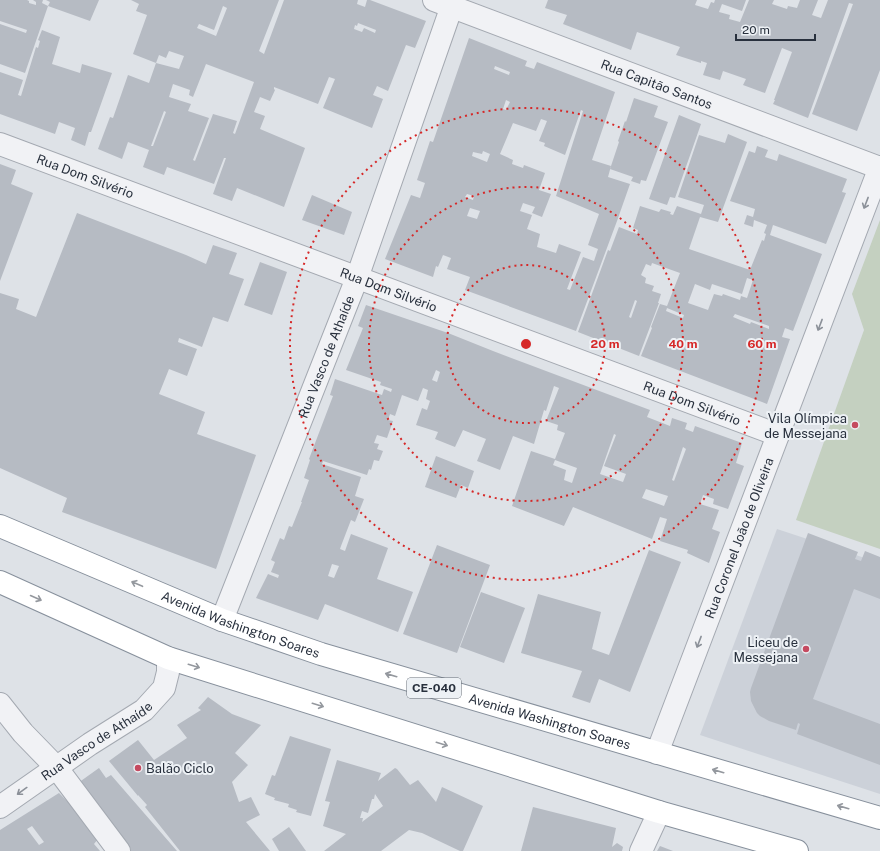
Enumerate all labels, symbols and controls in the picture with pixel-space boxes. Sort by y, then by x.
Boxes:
scale bar [736,16,815,42]
text: 20 m [742,23,770,37]
street label: Rua Capitão Santos [599,56,715,112]
street label: Rua Dom Silvério [35,151,136,201]
one-way arrow [862,197,870,209]
street label: Rua Dom Silvério [338,264,439,314]
street label: Rua Vasco de Athaíde [295,293,357,420]
one-way arrow [815,318,823,330]
centre of rings [519,337,533,351]
text: 20 m [591,337,620,351]
text: 40 m [668,337,698,351]
text: 60 m [747,337,777,351]
street label: Rua Dom Silvério [641,378,743,428]
place label: Vila Olímpica de Messejana [764,411,847,441]
marker: Vila Olímpica de Messejana [850,420,860,430]
street label: Rua Coronel João de Oliveira [701,455,776,621]
one-way arrow [132,580,144,588]
street label: Avenida Washington Soares [159,588,322,661]
one-way arrow [29,595,41,602]
place label: Liceu de Messejana [733,635,798,665]
one-way arrow [694,636,702,648]
marker: Liceu de Messejana [801,644,811,654]
one-way arrow [187,662,199,670]
one-way arrow [385,671,398,678]
road number: CE-040 [407,678,461,698]
street label: Avenida Washington Soares [467,690,632,752]
street label: Rua Vasco de Athaíde [38,699,155,783]
one-way arrow [311,701,323,709]
one-way arrow [435,740,447,748]
place label: Balão Ciclo [146,761,214,776]
marker: Balão Ciclo [133,763,143,773]
one-way arrow [711,766,724,774]
one-way arrow [17,787,28,795]
one-way arrow [836,803,849,810]

